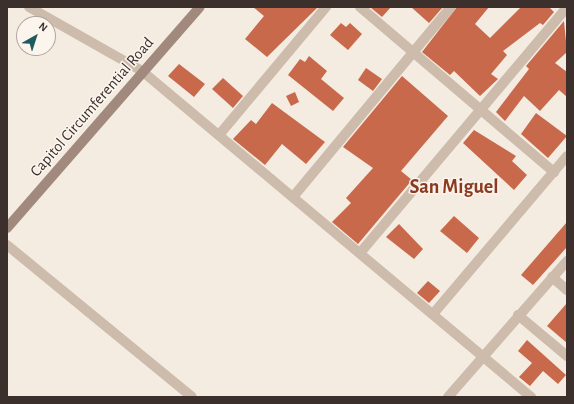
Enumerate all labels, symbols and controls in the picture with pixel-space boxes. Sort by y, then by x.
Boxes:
north arrow [16,16,56,56]
text: N [37,20,50,34]
street label: Capitol Circumferential Road [26,33,158,181]
district label: San Miguel [410,175,498,199]

